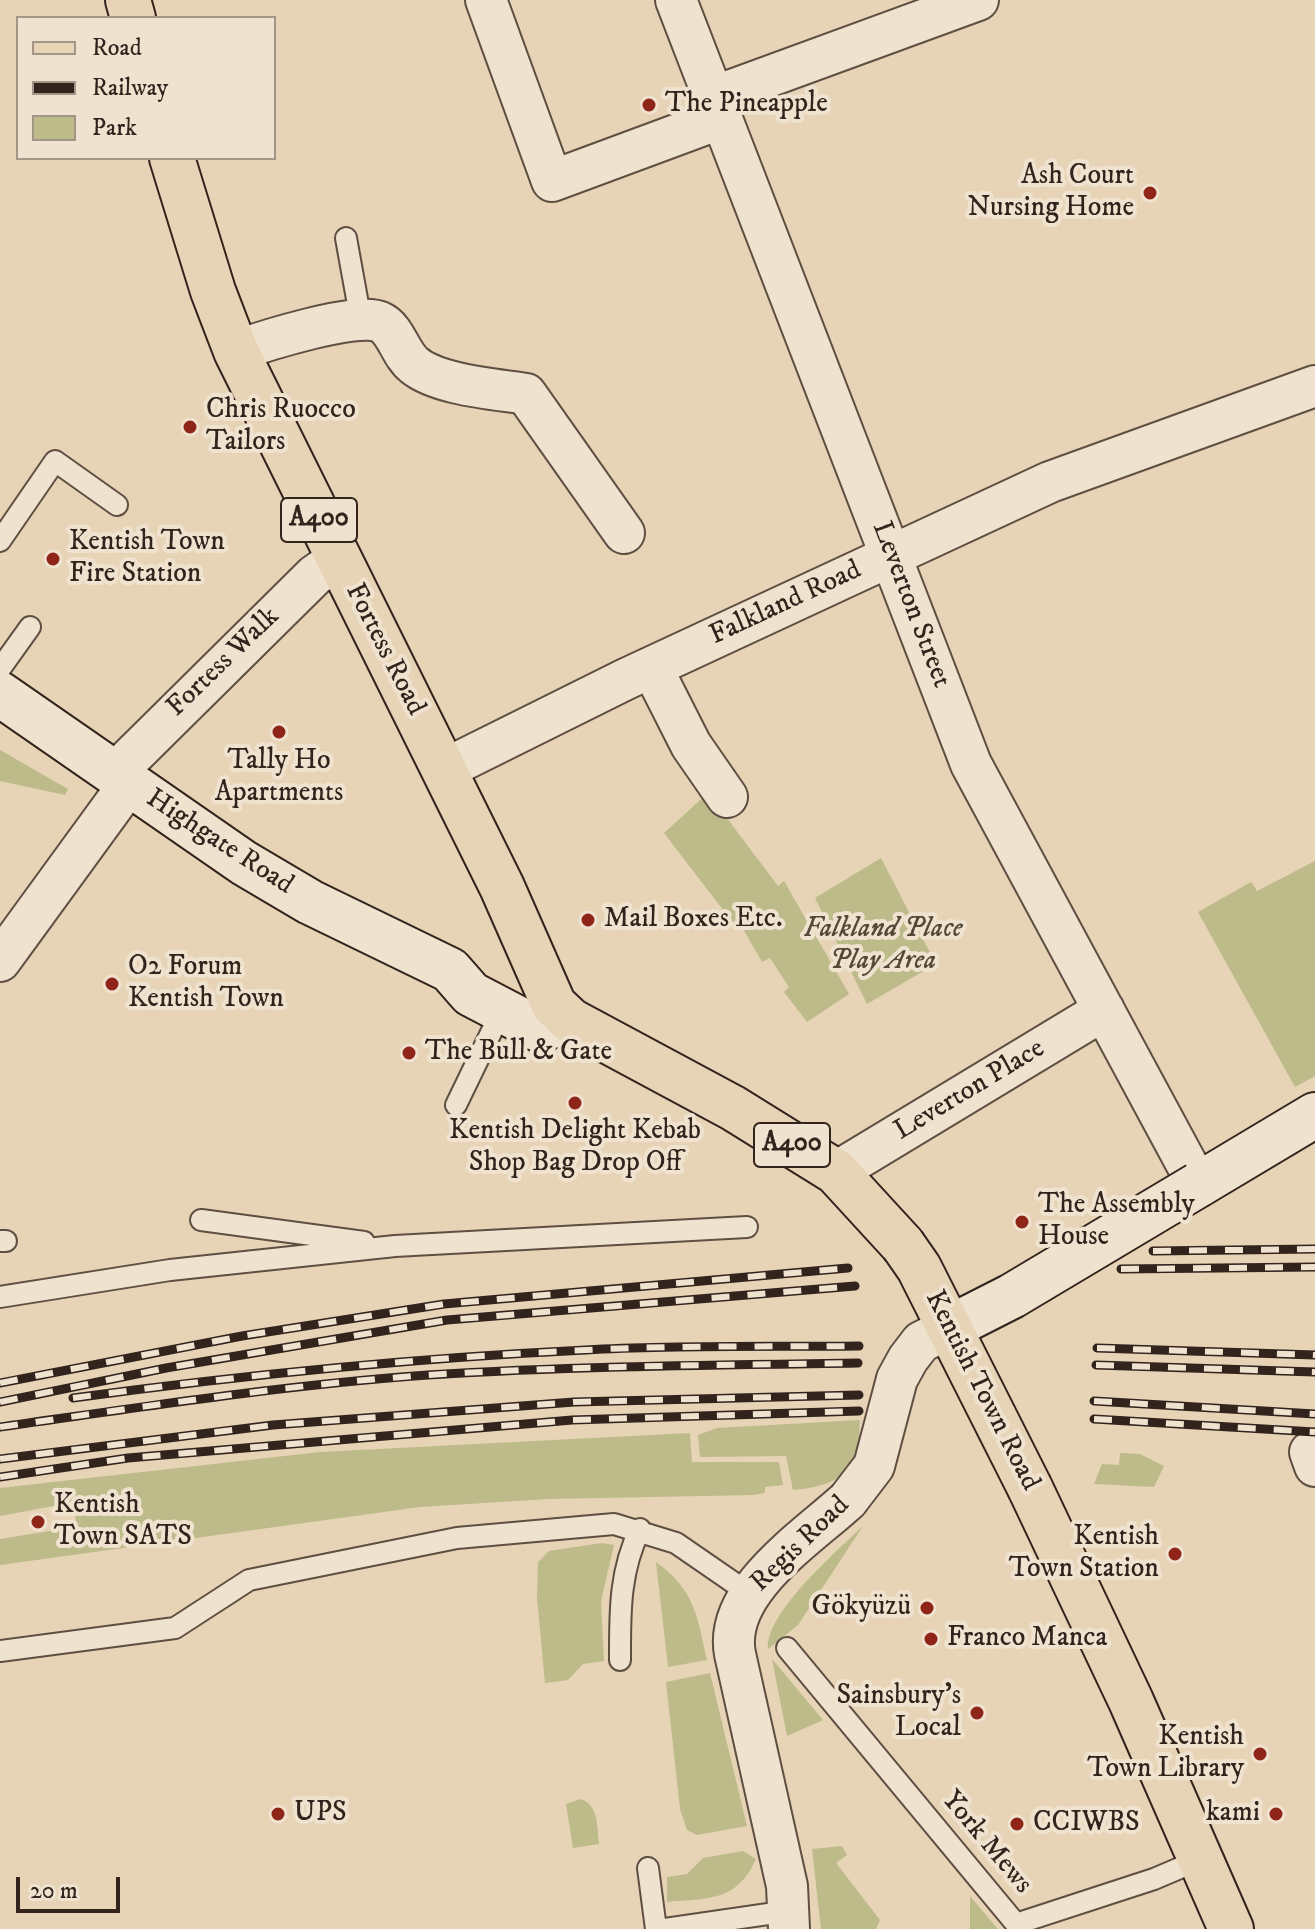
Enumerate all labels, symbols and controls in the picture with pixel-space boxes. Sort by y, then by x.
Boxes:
legend [16,16,276,160]
text: Road [92,33,142,63]
text: Railway [92,73,168,103]
place label: The Pineapple [665,88,828,122]
marker: The Pineapple [640,96,658,114]
text: Park [92,113,137,143]
place label: Ash Court Nursing Home [968,160,1134,226]
marker: Ash Court Nursing Home [1141,184,1159,202]
place label: Chris Ruocco Tailors [206,394,356,460]
marker: Chris Ruocco Tailors [181,418,199,436]
road number: A400 [281,498,357,542]
street label: Leverton Street [863,517,957,693]
place label: Kentish Town Fire Station [69,526,225,592]
marker: Kentish Town Fire Station [44,550,62,568]
street label: Falkland Road [705,554,867,654]
street label: Fortess Road [336,578,432,722]
street label: Fortess Walk [161,601,287,725]
marker: Tally Ho Apartments [270,723,288,741]
place label: Tally Ho Apartments [215,745,343,811]
street label: Highgate Road [139,783,299,903]
place label: Mail Boxes Etc. [604,903,783,937]
marker: Mail Boxes Etc. [579,911,597,929]
park label: Falkland Place Play Area [803,913,963,979]
place label: O2 Forum Kentish Town [128,951,284,1017]
marker: O2 Forum Kentish Town [103,975,121,993]
street label: Leverton Place [889,1033,1051,1149]
place label: The Bull & Gate [425,1036,612,1070]
marker: The Bull & Gate [400,1044,418,1062]
marker: Kentish Delight Kebab Shop Bag Drop Off [566,1094,584,1112]
place label: Kentish Delight Kebab Shop Bag Drop Off [449,1115,701,1181]
road number: A400 [754,1123,830,1167]
place label: The Assembly House [1038,1189,1195,1255]
marker: The Assembly House [1013,1213,1031,1231]
street label: Kentish Town Road [916,1285,1046,1497]
place label: Kentish Town SATS [54,1489,192,1555]
street label: Regis Road [745,1490,857,1600]
marker: Kentish Town SATS [29,1513,47,1531]
place label: Kentish Town Station [1009,1521,1159,1587]
marker: Kentish Town Station [1166,1545,1184,1563]
place label: Gökyüzü [812,1591,911,1625]
marker: Gökyüzü [918,1599,936,1617]
place label: Franco Manca [947,1622,1107,1656]
marker: Franco Manca [922,1630,940,1648]
place label: Sainsbury's Local [836,1680,961,1746]
marker: Sainsbury's Local [968,1704,986,1722]
place label: Kentish Town Library [1087,1721,1244,1787]
marker: Kentish Town Library [1251,1745,1269,1763]
street label: York Mews [933,1785,1039,1901]
place label: UPS [294,1797,347,1831]
place label: kami [1206,1797,1260,1831]
marker: UPS [269,1805,287,1823]
marker: kami [1267,1805,1285,1823]
place label: CCIWBS [1033,1807,1140,1841]
marker: CCIWBS [1008,1815,1026,1833]
scale bar [20,1861,124,1911]
text: 20 m [30,1876,78,1906]

